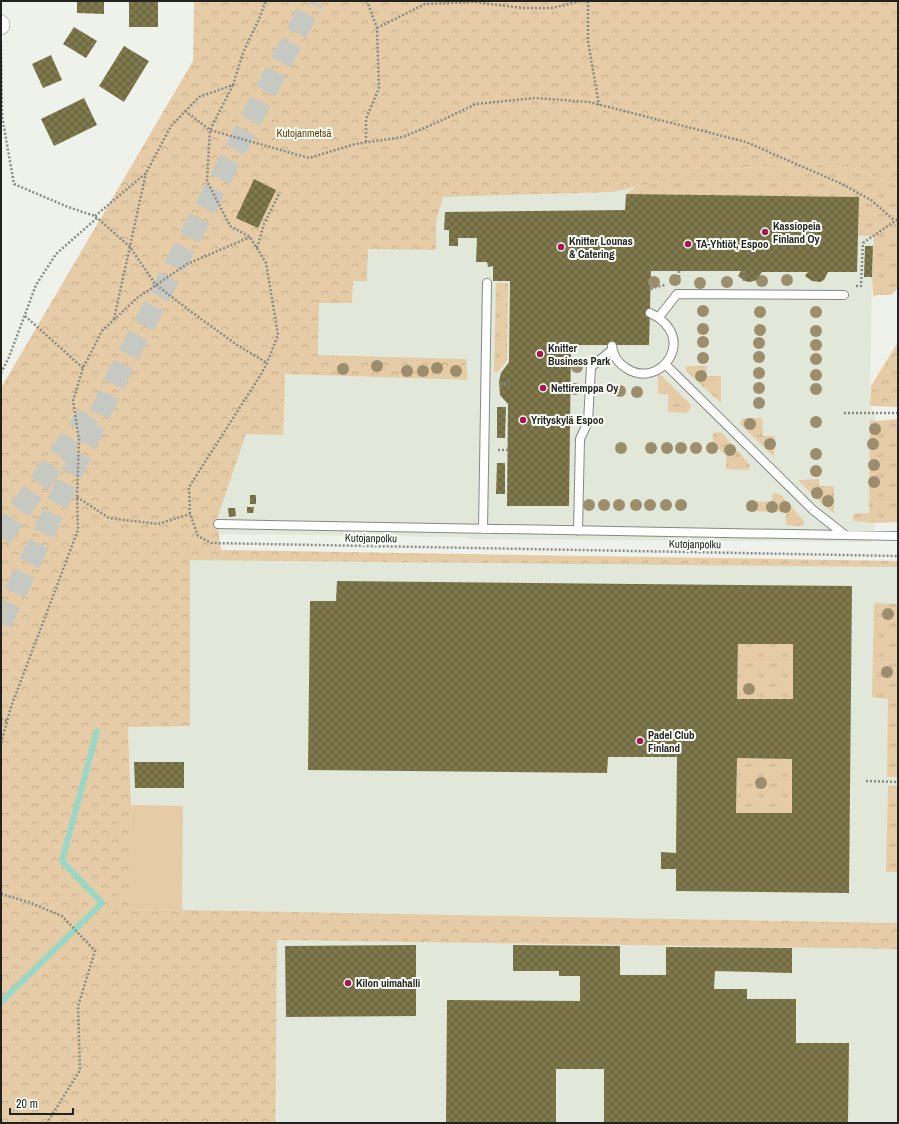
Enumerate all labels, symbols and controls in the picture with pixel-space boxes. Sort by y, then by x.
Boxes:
park label: Kutojanmetsä [276,126,332,140]
place label: Kassiopeia Finland Oy [773,219,821,246]
marker: Kassiopeia Finland Oy [760,227,770,237]
place label: Knitter Lounas & Catering [569,234,633,261]
place label: TA-Yhtiöt, Espoo [696,237,769,251]
marker: TA-Yhtiöt, Espoo [683,239,693,249]
marker: Knitter Lounas & Catering [556,242,566,252]
place label: Knitter Business Park [548,341,611,368]
marker: Knitter Business Park [535,349,545,359]
place label: Nettiremppa Oy [551,381,618,395]
marker: Nettiremppa Oy [538,383,548,393]
place label: Yrityskylä Espoo [531,413,604,427]
marker: Yrityskylä Espoo [518,415,528,425]
street label: Kutojanpolku [345,531,397,545]
street label: Kutojanpolku [669,537,721,551]
place label: Padel Club Finland [648,728,695,755]
marker: Padel Club Finland [635,736,645,746]
place label: Kilon uimahalli [356,976,420,990]
marker: Kilon uimahalli [343,978,353,988]
scale bar [10,1090,73,1116]
text: 20 m [16,1096,38,1112]

